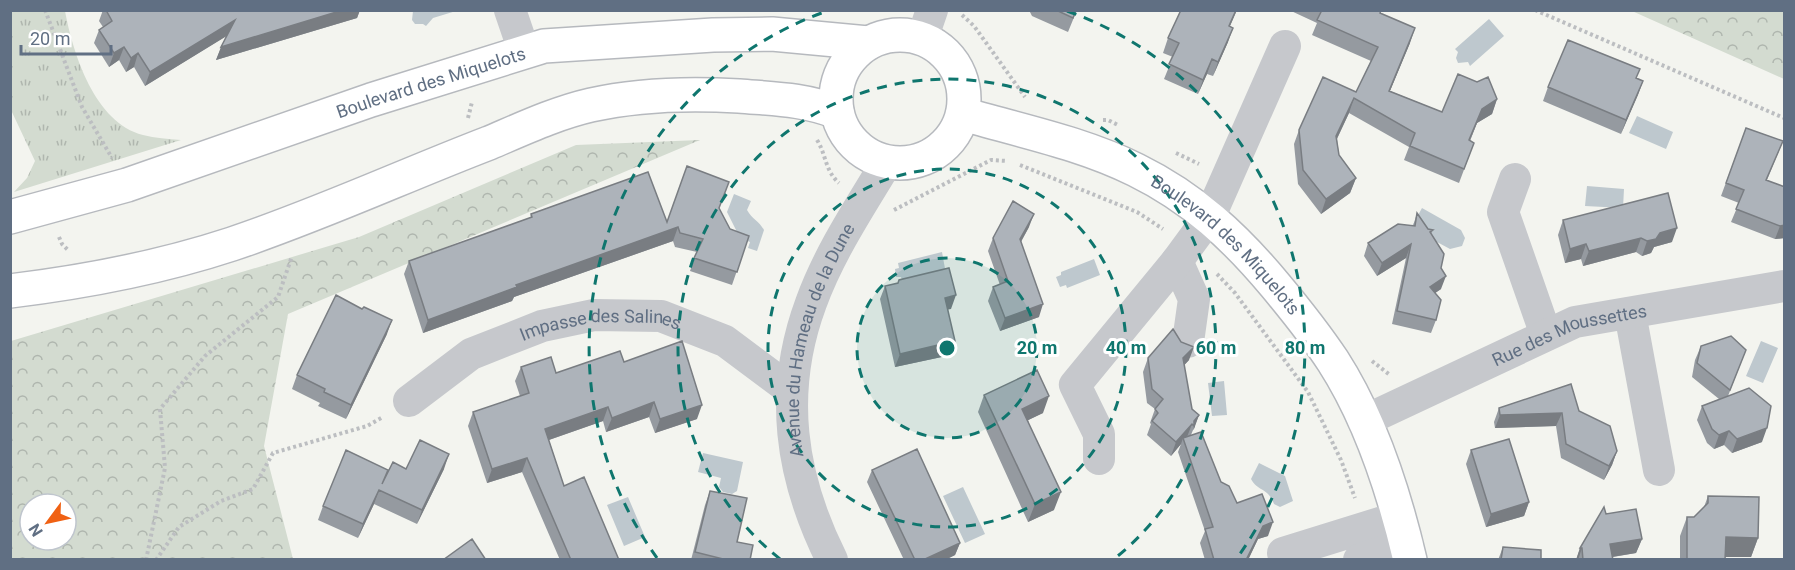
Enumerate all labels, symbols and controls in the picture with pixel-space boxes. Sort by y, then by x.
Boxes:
scale bar [21,18,111,56]
text: 20 m [30,28,70,49]
street label: Boulevard des Miquelots [333,42,528,122]
street label: Boulevard des Miquelots [1148,170,1305,318]
street label: Avenue du Hameau de la Dune [782,219,858,459]
street label: Rue des Moussettes [1488,299,1648,370]
street label: Impasse des Salines [516,304,684,344]
text: 20 m [1017,337,1057,358]
text: 40 m [1106,337,1146,358]
text: 60 m [1196,337,1236,358]
text: 80 m [1285,337,1325,358]
centre of rings [937,338,957,358]
north arrow [18,492,78,552]
text: N [25,520,47,540]

